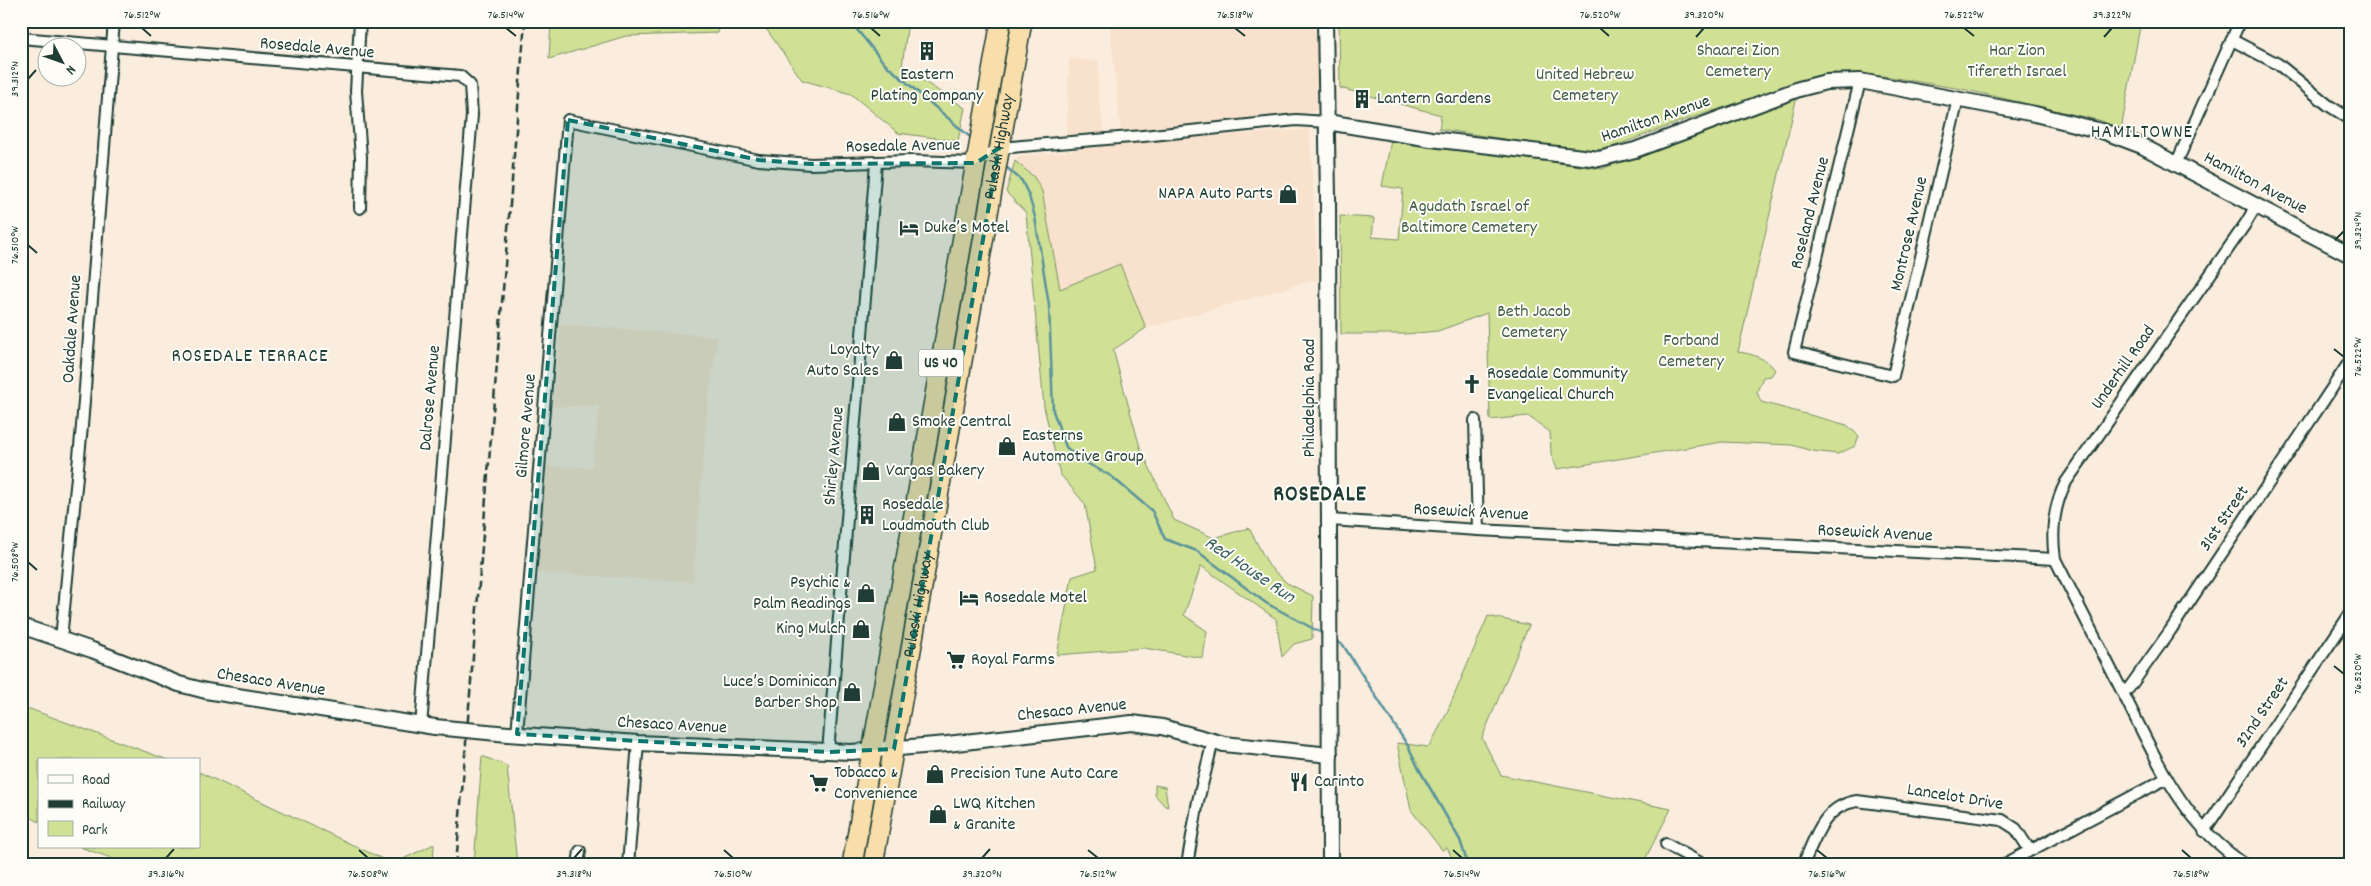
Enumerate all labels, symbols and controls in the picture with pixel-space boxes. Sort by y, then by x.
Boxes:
text: 76.512°W [124,7,160,24]
text: 76.514°W [488,7,524,24]
text: 76.516°W [852,7,890,24]
text: 76.518°W [1217,7,1253,24]
text: 76.520°W [1580,7,1620,24]
text: 39.320°N [1684,7,1724,24]
text: 76.522°W [1944,7,1984,24]
text: 39.322°N [2093,7,2131,24]
street label: Rosedale Avenue [259,32,375,66]
north arrow [38,38,88,88]
park label: Shaarei Zion Cemetery [1697,39,1779,85]
park label: Har Zion Tifereth Israel [1968,39,2067,85]
building icon: Eastern Plating Company [916,40,938,62]
text: N [60,60,80,78]
text: 39.312°N [7,61,24,97]
place label: Eastern Plating Company [871,63,984,109]
park label: United Hebrew Cemetery [1536,63,1634,109]
place label: Lantern Gardens [1377,87,1491,112]
building icon: Lantern Gardens [1351,88,1373,110]
street label: Hamilton Avenue [1598,90,1714,150]
street label: Pulaski Highway [978,92,1021,202]
district label: HAMILTOWNE [2091,120,2193,147]
street label: Rosedale Avenue [845,133,961,160]
street label: Hamilton Avenue [2199,146,2311,222]
street label: Roseland Avenue [1785,154,1837,272]
street label: Montrose Avenue [1885,174,1935,294]
place label: NAPA Auto Parts [1158,182,1273,207]
shop icon: NAPA Auto Parts [1277,183,1299,205]
park label: Agudath Israel of Baltimore Cemetery [1401,195,1538,241]
text: 39.324°N [2350,212,2367,250]
place label: Duke’s Motel [924,216,1010,241]
hotel icon: Duke’s Motel [898,217,920,239]
text: 76.510°W [7,226,24,264]
street label: Oakdale Avenue [57,274,89,384]
park label: Beth Jacob Cemetery [1497,300,1571,346]
street label: Underhill Road [2086,321,2162,415]
park label: Forband Cemetery [1658,329,1725,375]
text: 76.522°W [2350,337,2367,377]
place label: Loyalty Auto Sales [806,338,880,384]
street label: Philadelphia Road [1298,338,1323,458]
district label: ROSEDALE TERRACE [171,344,329,371]
street label: Dalrose Avenue [414,344,448,452]
shop icon: Loyalty Auto Sales [883,349,905,371]
road number: US 40 [918,349,964,376]
place label: Rosedale Community Evangelical Church [1487,362,1628,408]
street label: Gilmore Avenue [510,373,544,479]
church icon: Rosedale Community Evangelical Church [1461,373,1483,395]
street label: Shirley Avenue [818,406,852,506]
place label: Smoke Central [912,410,1012,435]
shop icon: Smoke Central [886,411,908,433]
place label: Easterns Automotive Group [1022,424,1144,470]
shop icon: Easterns Automotive Group [996,435,1018,457]
place label: Vargas Bakery [886,459,985,484]
shop icon: Vargas Bakery [860,460,882,482]
district label: ROSEDALE [1273,480,1367,511]
street label: 31st Street [2194,481,2256,557]
place label: Rosedale Loudmouth Club [882,493,990,539]
street label: Rosewick Avenue [1413,498,1529,528]
building icon: Rosedale Loudmouth Club [856,504,878,526]
street label: Rosewick Avenue [1817,519,1933,549]
water label: Red House Run [1198,531,1301,612]
text: 76.508°W [7,542,24,582]
street label: Pulaski Highway [897,549,941,660]
place label: Psychic & Palm Readings [753,571,851,617]
shop icon: Psychic & Palm Readings [855,582,877,604]
place label: Rosedale Motel [984,586,1088,611]
hotel icon: Rosedale Motel [958,587,980,609]
place label: King Mulch [776,617,846,642]
shop icon: King Mulch [850,618,872,640]
place label: Royal Farms [971,648,1055,673]
supermarket icon: Royal Farms [945,649,967,671]
text: 76.520°W [2350,654,2367,694]
street label: Chesaco Avenue [215,662,327,704]
place label: Luce’s Dominican Barber Shop [723,670,837,716]
street label: 32nd Street [2230,672,2296,753]
shop icon: Luce’s Dominican Barber Shop [841,681,863,703]
street label: Chesaco Avenue [1016,693,1128,729]
street label: Chesaco Avenue [617,711,727,741]
legend [38,758,200,848]
place label: Tobacco & Convenience [834,761,918,807]
place label: Precision Tune Auto Care [950,762,1118,787]
shop icon: Precision Tune Auto Care [924,763,946,785]
text: Road [82,770,110,792]
place label: Carinto [1314,770,1364,795]
restaurant icon: Carinto [1288,771,1310,793]
supermarket icon: Tobacco & Convenience [808,772,830,794]
street label: Lancelot Drive [1905,778,2005,818]
place label: LWQ Kitchen & Granite [953,792,1035,838]
text: Railway [82,794,126,816]
shop icon: LWQ Kitchen & Granite [927,803,949,825]
text: Park [82,820,108,842]
text: 39.316°N [148,866,184,883]
text: 76.508°W [348,866,388,883]
text: 39.318°N [556,866,592,883]
text: 76.510°W [714,866,752,883]
text: 39.320°N [962,866,1002,883]
text: 76.512°W [1080,866,1116,883]
text: 76.514°W [1444,866,1480,883]
text: 76.516°W [1808,866,1846,883]
text: 76.518°W [2173,866,2209,883]

